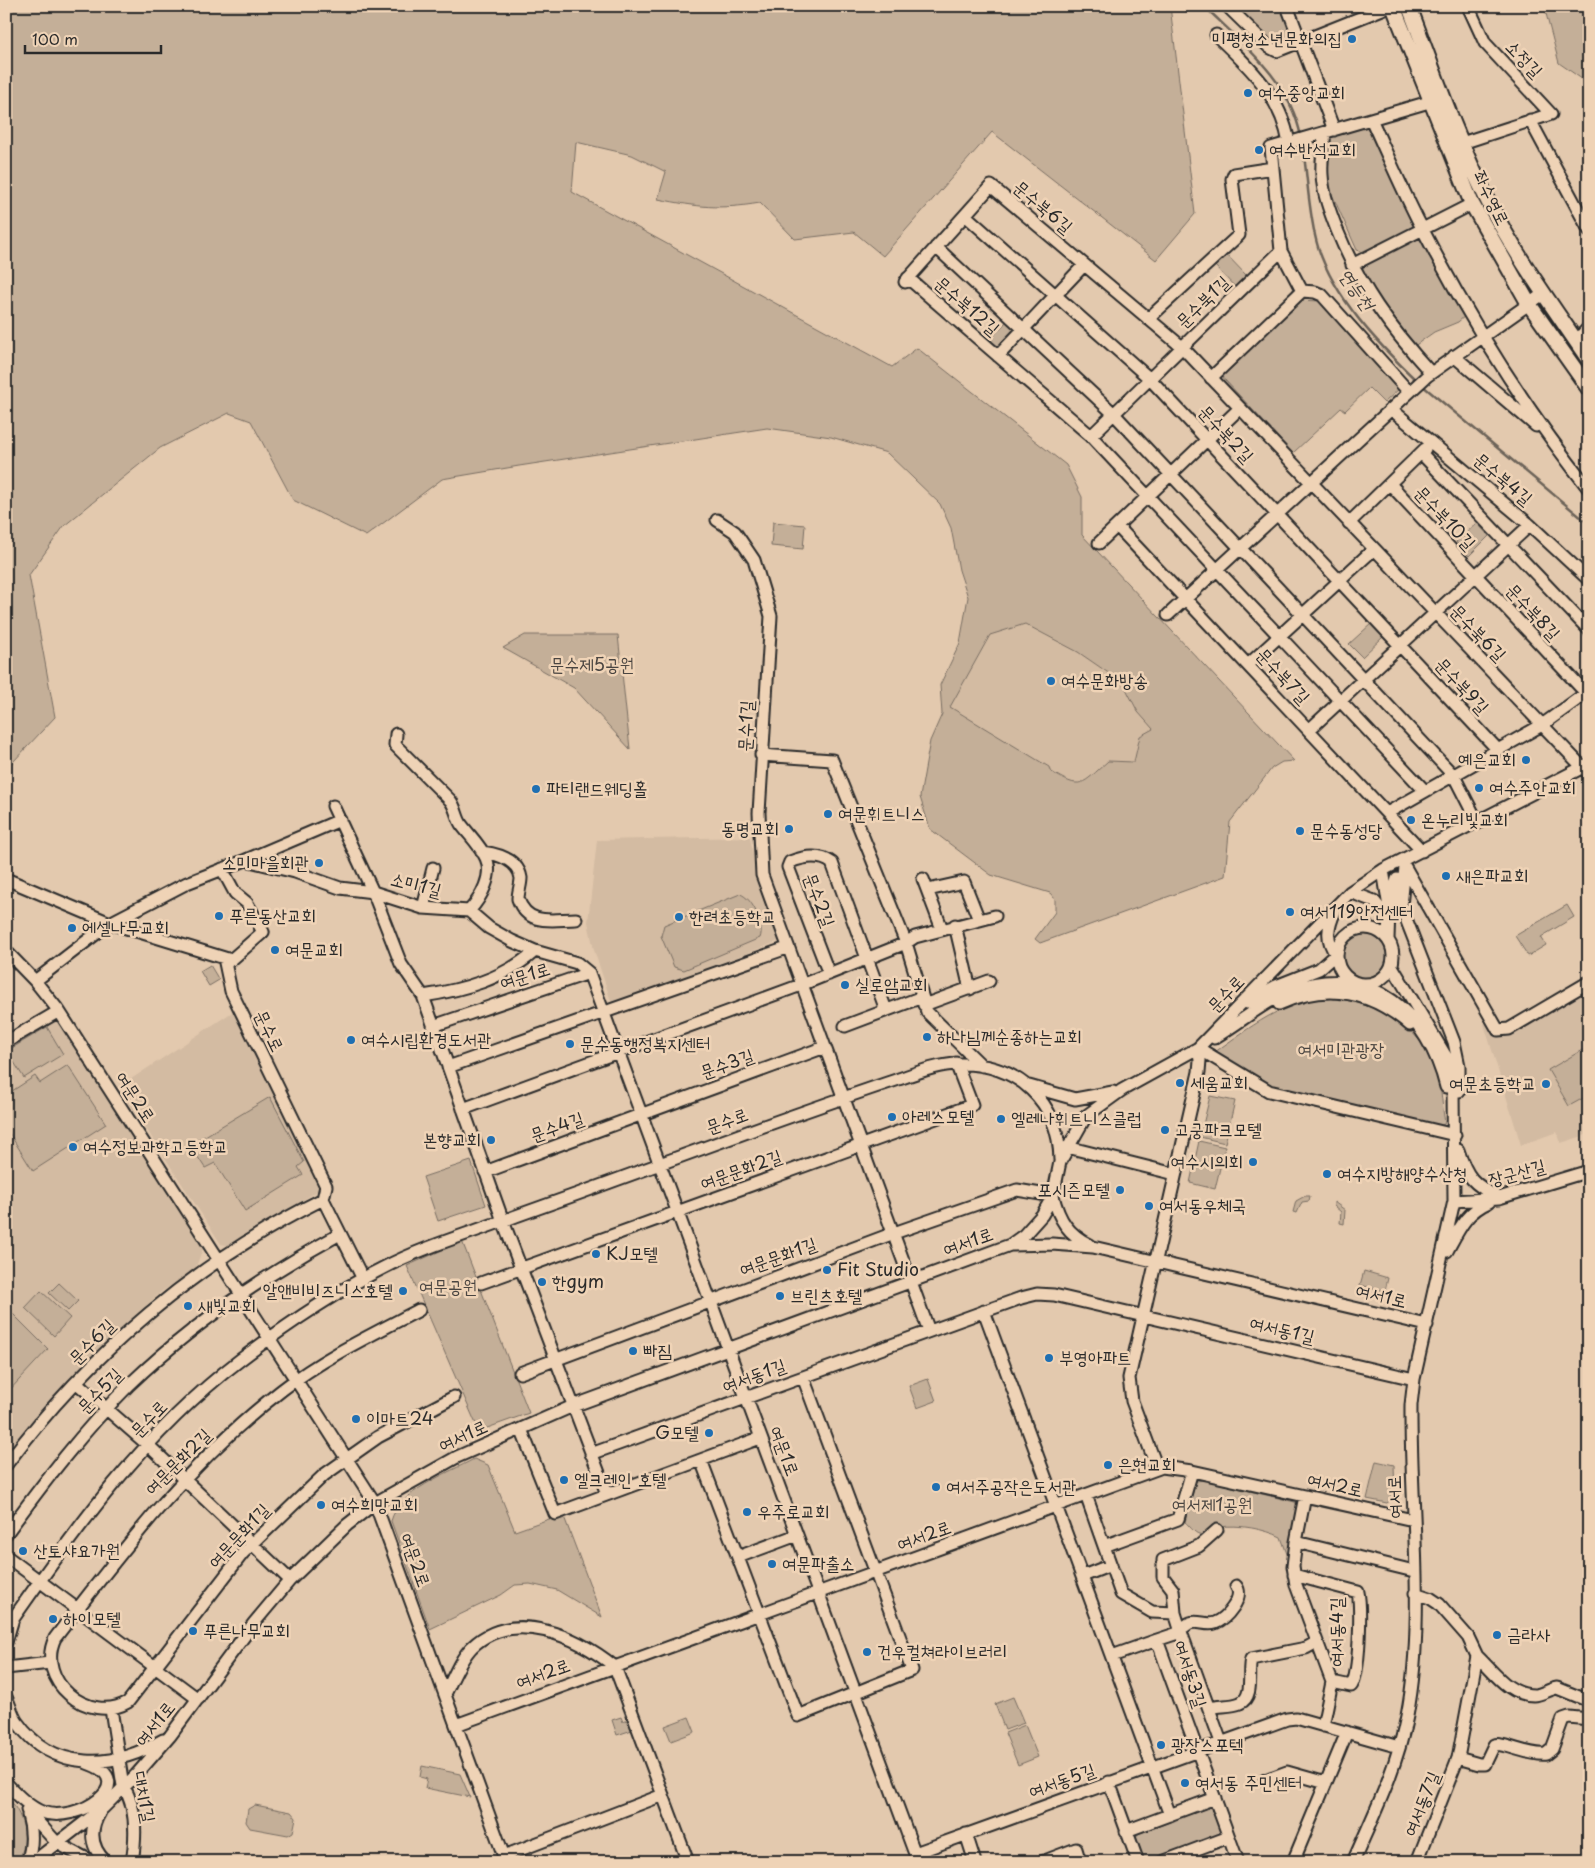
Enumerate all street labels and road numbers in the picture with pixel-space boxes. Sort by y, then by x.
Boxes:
street label: 소정길 [1500,33,1550,83]
street label: 좌수영로 [1468,165,1517,229]
street label: 문수북6길 [1008,173,1080,239]
street label: 문수북1길 [1169,268,1235,334]
street label: 문수북12길 [929,269,1007,341]
street label: 문수북2길 [1193,398,1261,468]
street label: 문수북4길 [1469,445,1540,511]
street label: 문수북10길 [1409,479,1483,556]
street label: 문수북8길 [1501,576,1568,646]
street label: 문수북6길 [1445,597,1514,667]
street label: 문수북7길 [1251,641,1318,709]
street label: 문수북9길 [1430,651,1497,720]
street label: 문수1길 [730,699,759,752]
street label: 소미1길 [388,864,445,903]
street label: 문수2길 [798,868,843,931]
street label: 여문1로 [496,954,553,995]
street label: 문수로 [1200,968,1250,1018]
street label: 문수로 [249,1005,292,1056]
street label: 문수3길 [696,1040,758,1085]
street label: 여문2로 [110,1065,163,1127]
street label: 문수로 [701,1099,752,1140]
street label: 문수4길 [526,1103,588,1148]
street label: 여문문화2길 [696,1141,786,1196]
street label: 장군산길 [1485,1151,1549,1192]
street label: 여서1로 [939,1219,996,1262]
street label: 여문문화1길 [735,1229,820,1282]
street label: 여서1로 [1353,1276,1409,1313]
street label: 여서동1길 [1247,1308,1318,1349]
street label: 문수6길 [62,1311,121,1370]
street label: 여서동1길 [718,1350,790,1399]
street label: 문수5길 [70,1360,128,1419]
street label: 문수로 [123,1393,173,1443]
street label: 여서1로 [433,1412,491,1458]
street label: 여문문화2길 [137,1421,217,1501]
street label: 여문1로 [764,1422,807,1479]
street label: 여서2로 [1305,1464,1366,1503]
street label: 여서로 [1379,1475,1408,1519]
street label: 여문문화1길 [201,1496,276,1574]
street label: 여서2로 [892,1512,955,1557]
street label: 여문2로 [394,1528,439,1591]
street label: 여서동4길 [1322,1597,1349,1667]
street label: 여서동3길 [1168,1636,1215,1711]
street label: 여서2로 [511,1650,574,1695]
street label: 여서1로 [127,1695,181,1752]
street label: 여서동5길 [1024,1755,1099,1804]
street label: 여서동7길 [1395,1766,1446,1840]
street label: 대치1길 [127,1769,164,1825]

